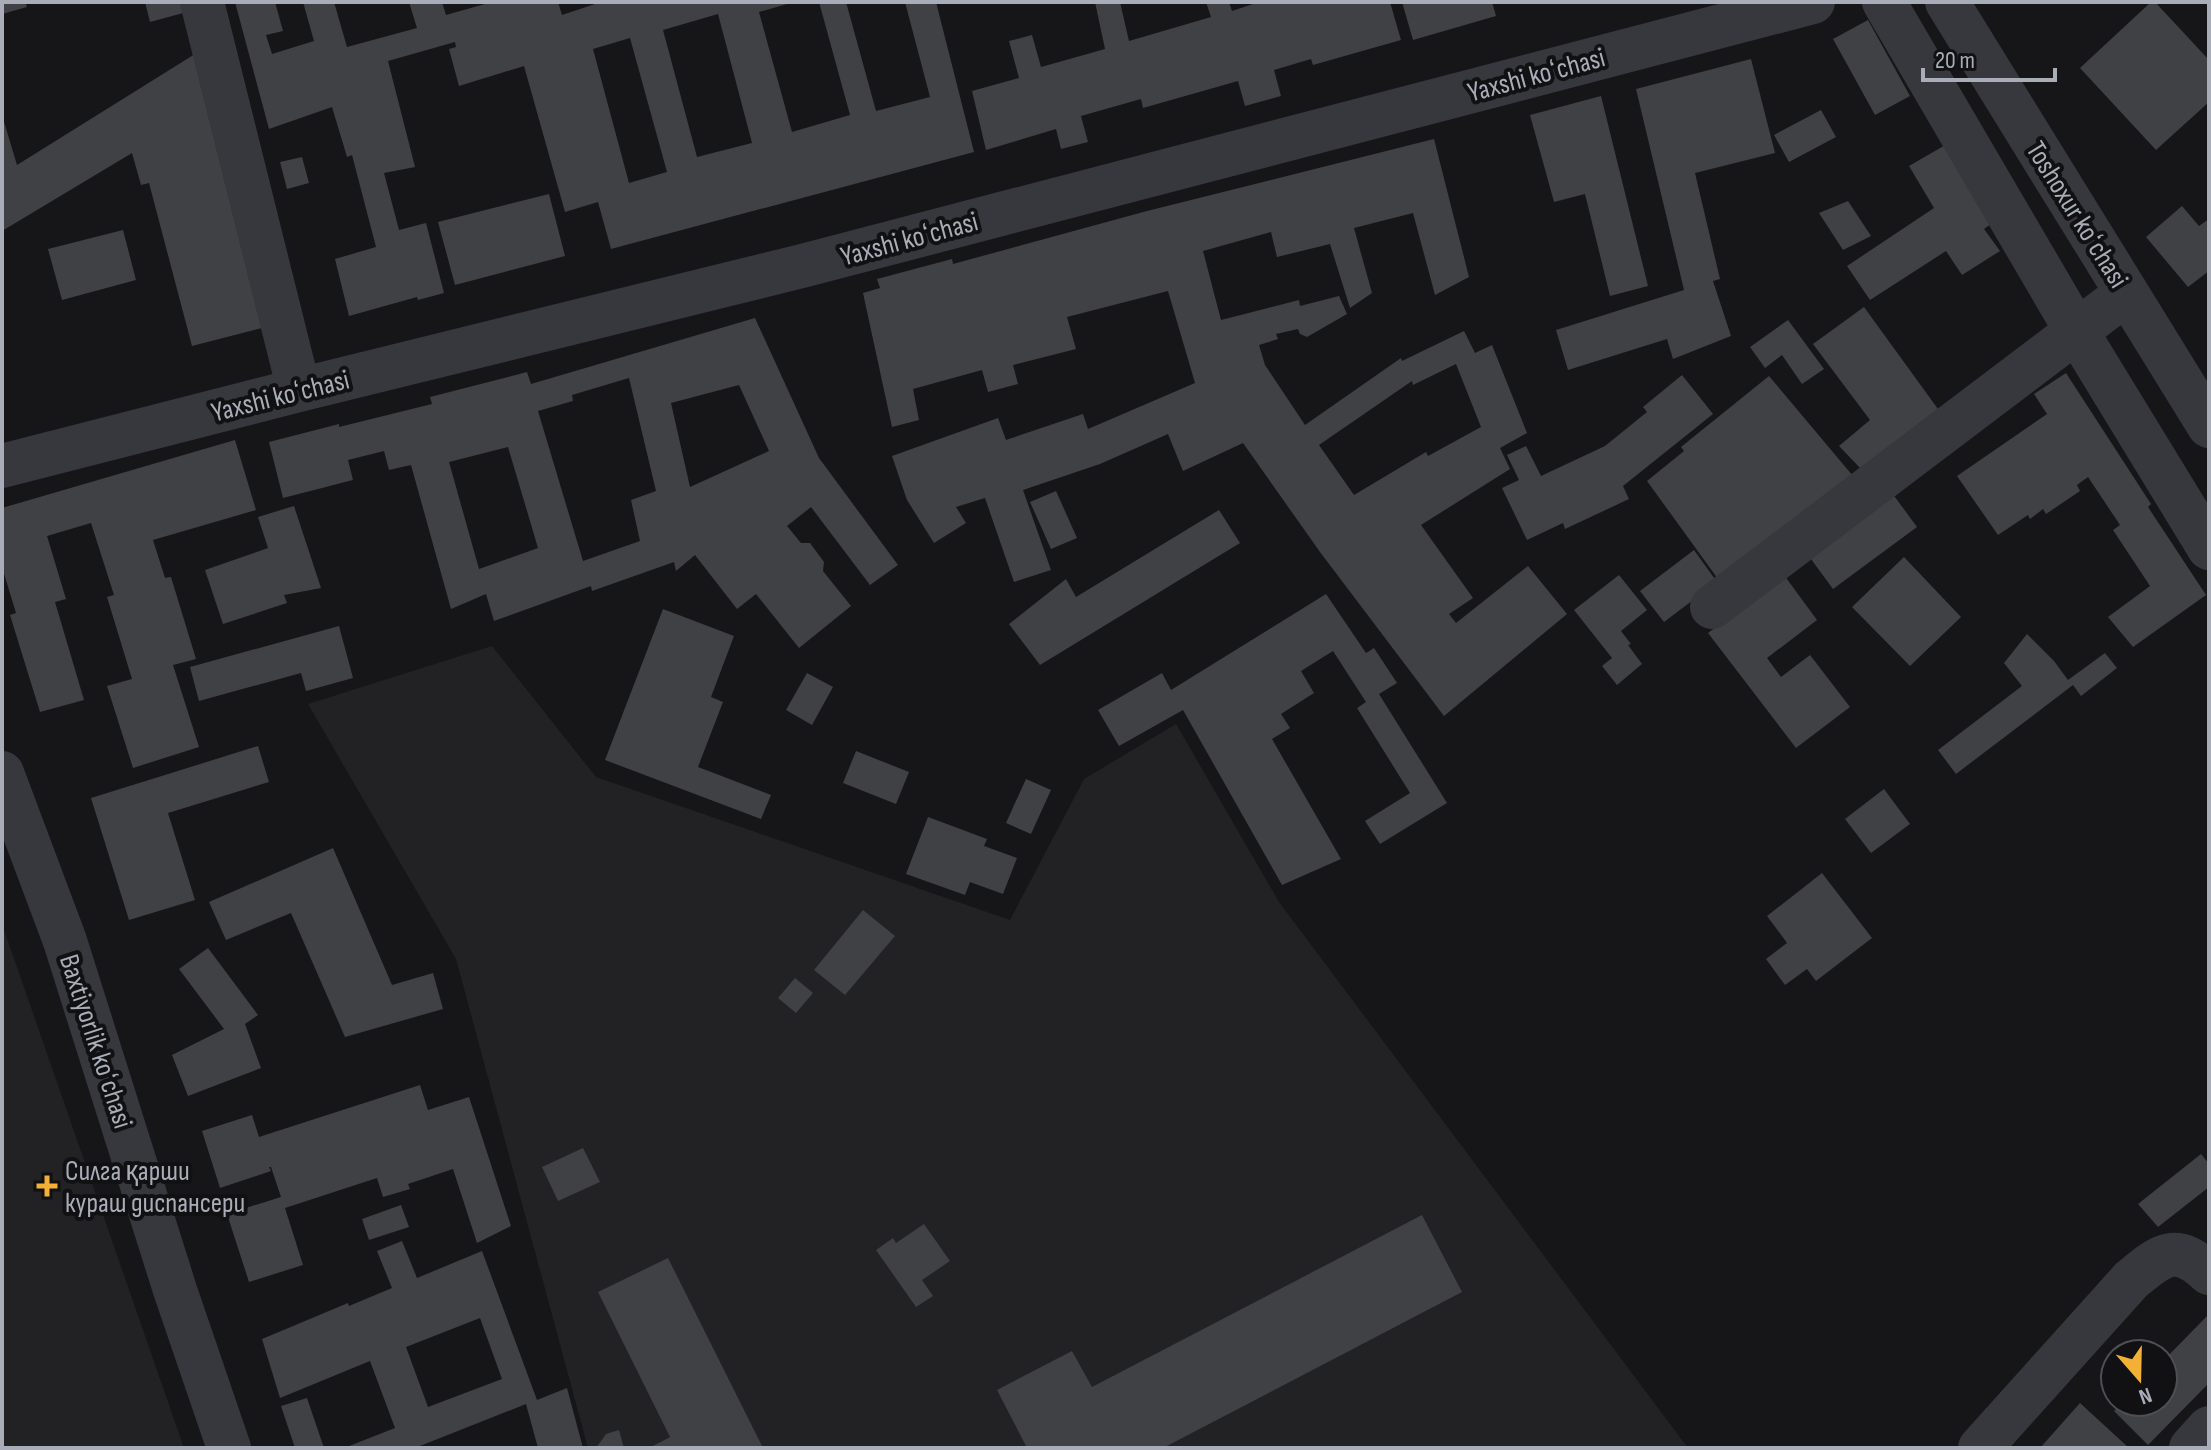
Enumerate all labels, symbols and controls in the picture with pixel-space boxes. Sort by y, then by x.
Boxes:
scale bar [1923,32,2055,82]
street label: Yaxshi koʻchasi [1464,41,1609,110]
text: 20 m [1935,46,1975,75]
street label: Toshoxur koʻchasi [2019,135,2135,294]
street label: Yaxshi koʻchasi [837,205,982,274]
street label: Yaxshi koʻchasi [208,363,353,429]
street label: Baxtiyorlik koʻchasi [52,950,139,1133]
place label: Силга қарши кураш диспансери [65,1155,245,1220]
marker: Силга қарши кураш диспансери [36,1175,58,1197]
north arrow [2099,1338,2179,1418]
text: N [2135,1381,2155,1410]

